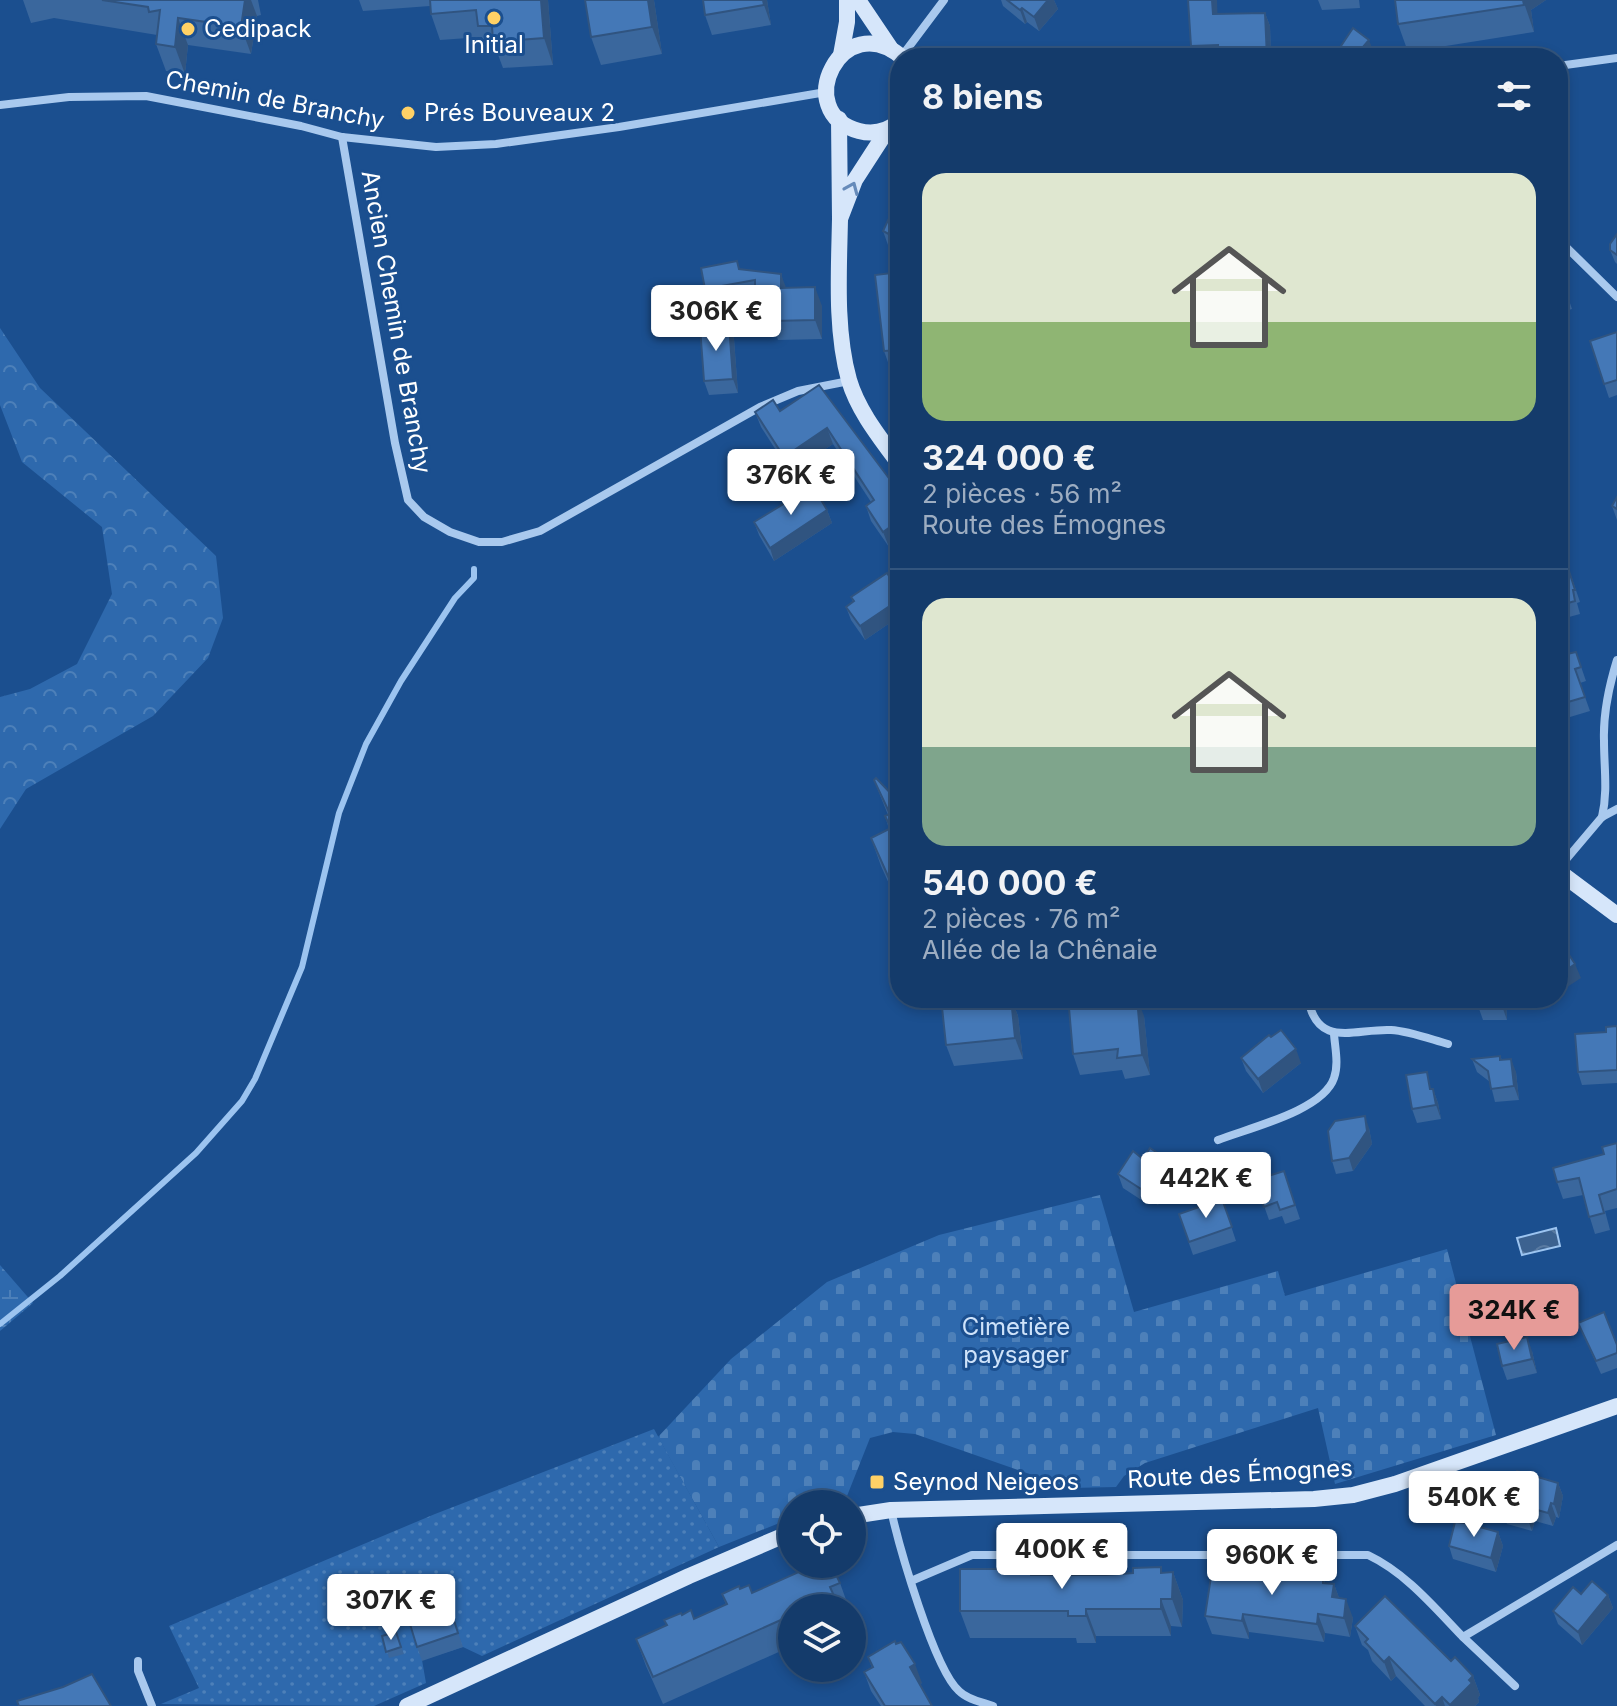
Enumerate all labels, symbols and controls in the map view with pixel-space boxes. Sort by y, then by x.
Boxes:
marker: Initial [485,9,503,27]
place label: Cedipack [204,14,311,43]
marker: Cedipack [179,20,197,38]
place label: Initial [464,30,524,59]
street label: Chemin de Branchy [163,64,387,135]
icon: filters [1492,74,1536,118]
text: 8 biens [922,76,1043,117]
place label: Prés Bouveaux 2 [424,98,615,127]
marker: Prés Bouveaux 2 [399,104,417,122]
street label: Ancien Chemin de Branchy [356,168,437,476]
one-way arrow [843,182,859,196]
icon: home [1157,225,1301,369]
pin: 306K € [651,285,781,353]
text: 306K € [669,295,763,326]
text: 324 000 € [922,437,1096,478]
pin: 376K € [726,449,856,517]
text: 376K € [745,459,837,490]
text: 2 pièces · 56 m² [922,478,1122,509]
text: Route des Émognes [922,509,1166,540]
icon: home [1157,650,1301,794]
text: 540 000 € [922,862,1098,903]
text: 2 pièces · 76 m² [922,903,1120,934]
text: Allée de la Chênaie [922,934,1158,965]
pin: 442K € [1141,1152,1271,1220]
text: 442K € [1159,1162,1253,1193]
pin: 324K € [1449,1284,1579,1352]
text: 324K € [1468,1294,1561,1325]
park label: Cimetière paysager [962,1312,1070,1369]
street label: Route des Émognes [1127,1452,1353,1494]
place label: Seynod Neigeos [893,1467,1079,1496]
pin: 540K € [1409,1471,1539,1539]
marker: Seynod Neigeos [868,1473,886,1491]
text: 540K € [1427,1481,1521,1512]
map controls [778,1490,866,1682]
button: locate [778,1490,866,1578]
pin: 400K € [997,1523,1127,1591]
pin: 960K € [1207,1529,1337,1597]
text: 400K € [1014,1533,1110,1564]
text: 960K € [1225,1539,1319,1570]
pin: 307K € [326,1574,456,1642]
text: 307K € [345,1584,437,1615]
button: layers [778,1594,866,1682]

